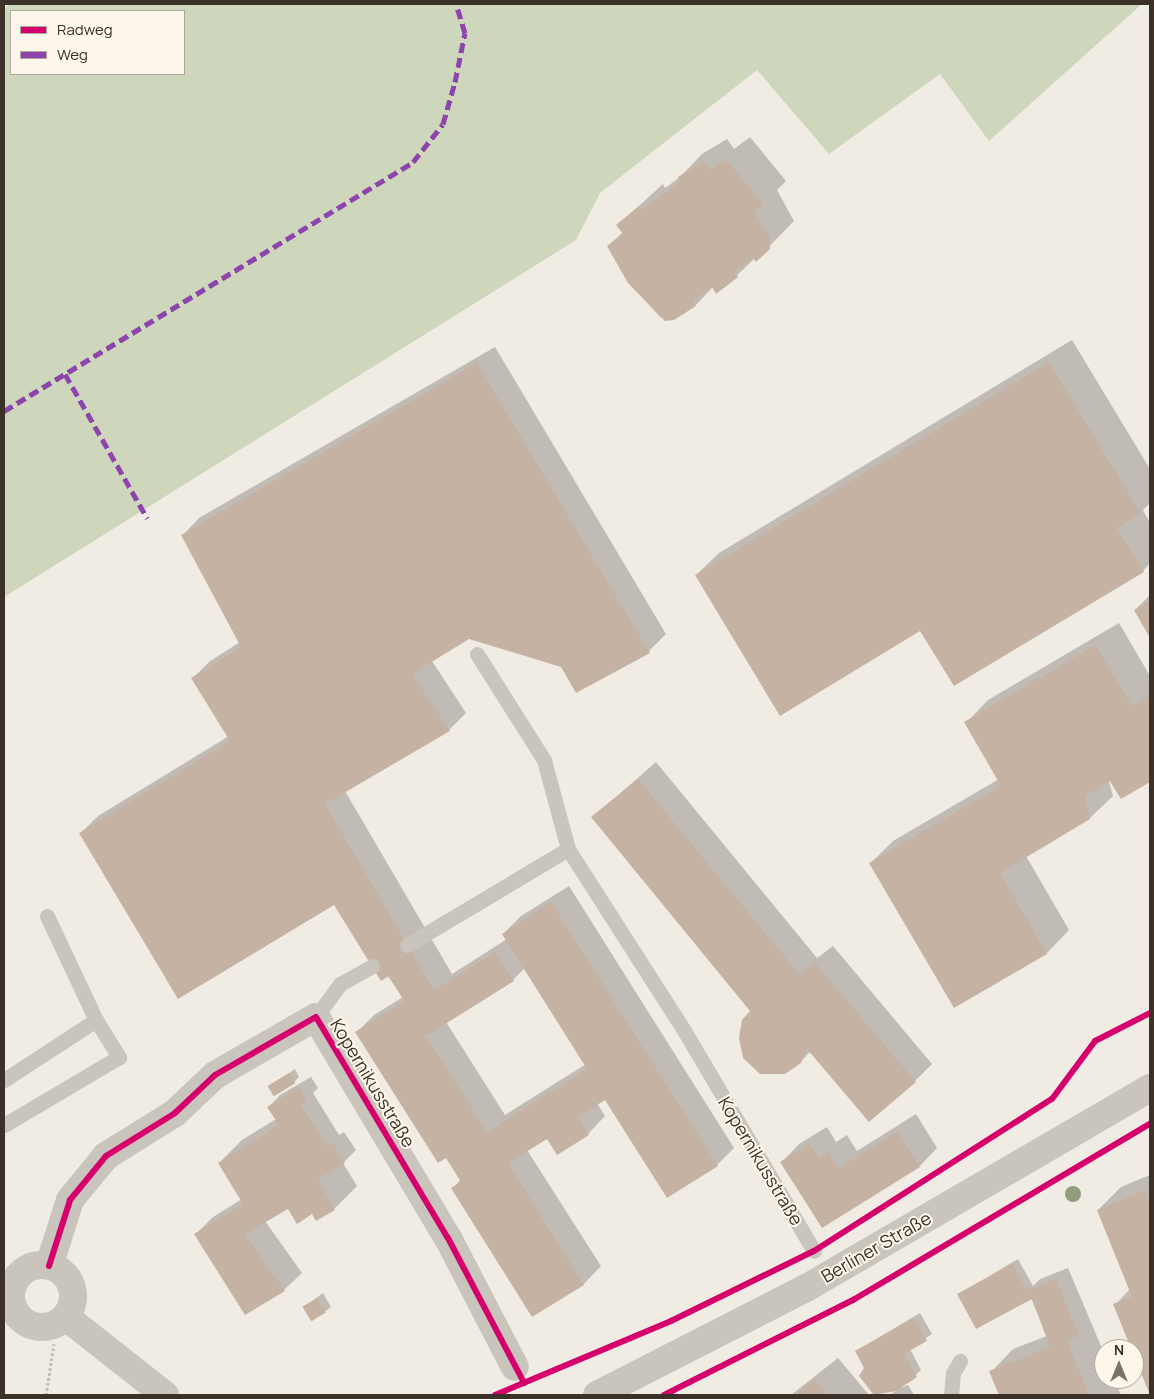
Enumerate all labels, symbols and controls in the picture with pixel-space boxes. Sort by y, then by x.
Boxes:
legend [10,10,185,75]
text: Radweg [57,19,113,40]
text: Weg [57,44,88,65]
street label: Kopernikusstraße [326,1015,420,1151]
street label: Kopernikusstraße [714,1093,808,1229]
street label: Berliner Straße [817,1207,935,1287]
north arrow [1094,1339,1144,1389]
text: N [1114,1340,1124,1359]

